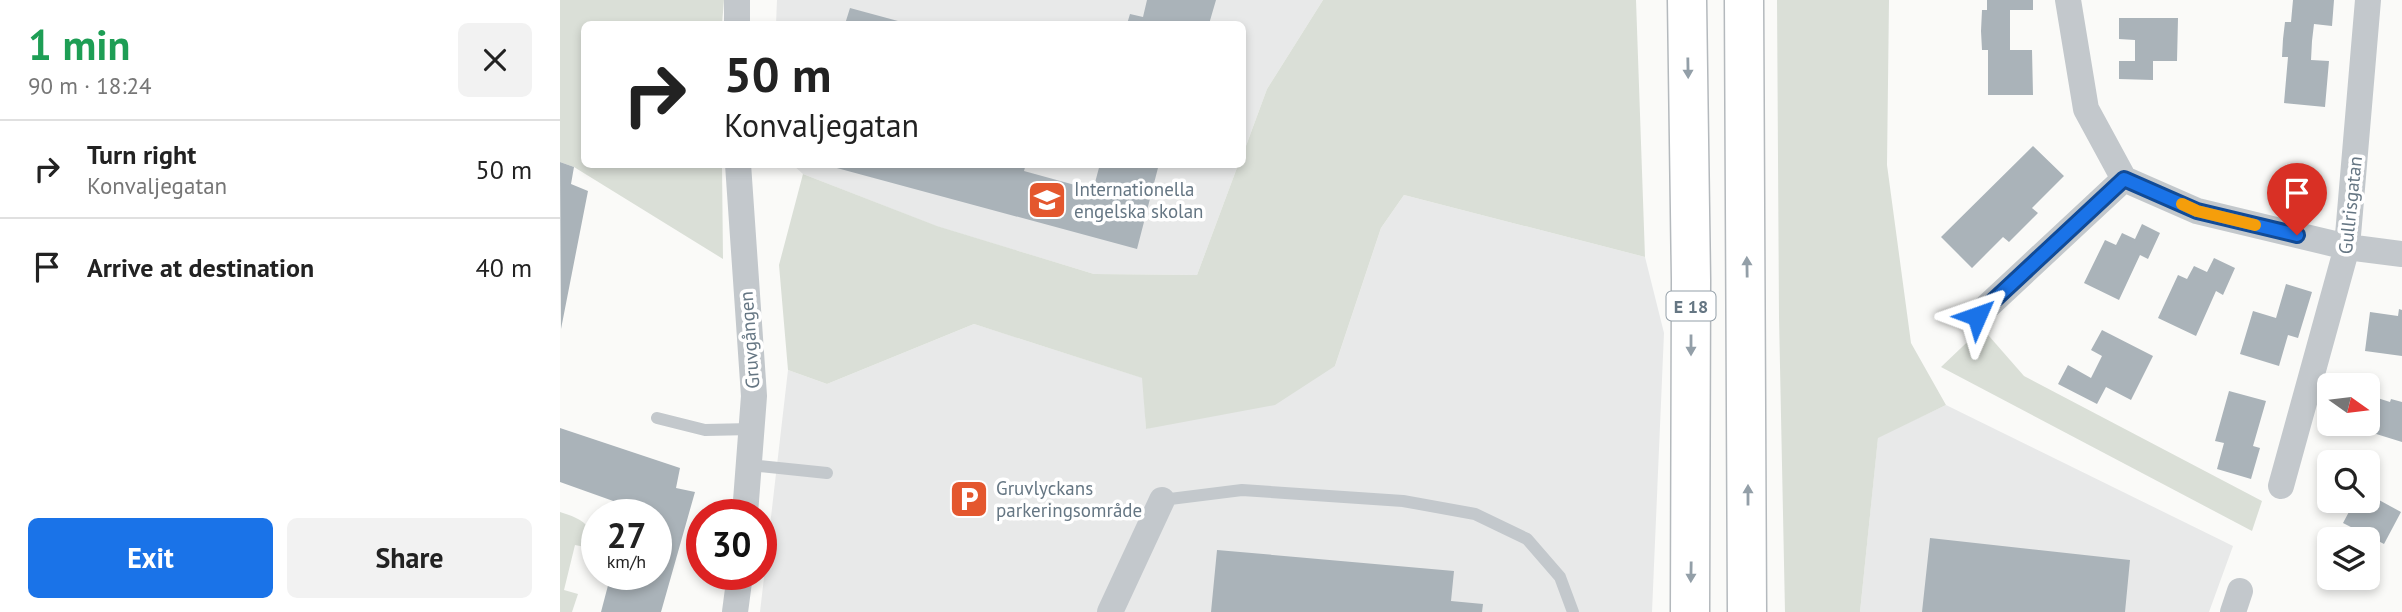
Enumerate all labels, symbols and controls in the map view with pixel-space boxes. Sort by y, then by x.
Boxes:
text: 1 min [28,17,130,72]
button: close [458,23,532,97]
text: 50 m [724,42,831,106]
icon: right [609,49,700,140]
one-way arrow [1682,57,1694,79]
text: 90 m · 18:24 [28,71,152,100]
text: Konvaljegatan [724,104,919,146]
text: Turn right [87,138,196,171]
icon: right [28,150,66,188]
text: 50 m [476,153,532,186]
street label: Gullrisgatan [2333,155,2367,255]
pin [2267,163,2327,235]
text: Konvaljegatan [87,171,227,200]
icon: arrive [2278,174,2316,212]
place label: Internationella engelska skolan [1074,177,1203,223]
school or university icon: Internationella engelska skolan [1026,179,1068,221]
icon: arrive [28,248,66,286]
text: Arrive at destination [87,251,314,284]
text: 40 m [476,251,532,284]
one-way arrow [1741,256,1753,278]
position arrow [1940,279,2014,353]
street label: Gruvgången [734,291,764,389]
road number: E 18 [1666,292,1716,320]
one-way arrow [1685,334,1697,356]
north arrow [2317,373,2380,436]
map controls [2317,373,2380,590]
button: search [2317,450,2380,513]
place label: Gruvlyckans parkeringsområde [996,476,1142,522]
parking icon: Gruvlyckans parkeringsområde [948,478,990,520]
one-way arrow [1742,484,1754,506]
speed limit sign: 30 [686,499,777,590]
text: 27 [607,512,646,558]
button: Exit [28,518,273,598]
button: Share [287,518,532,598]
button: layers [2317,527,2380,590]
text: km/h [607,550,646,573]
one-way arrow [1685,561,1697,583]

